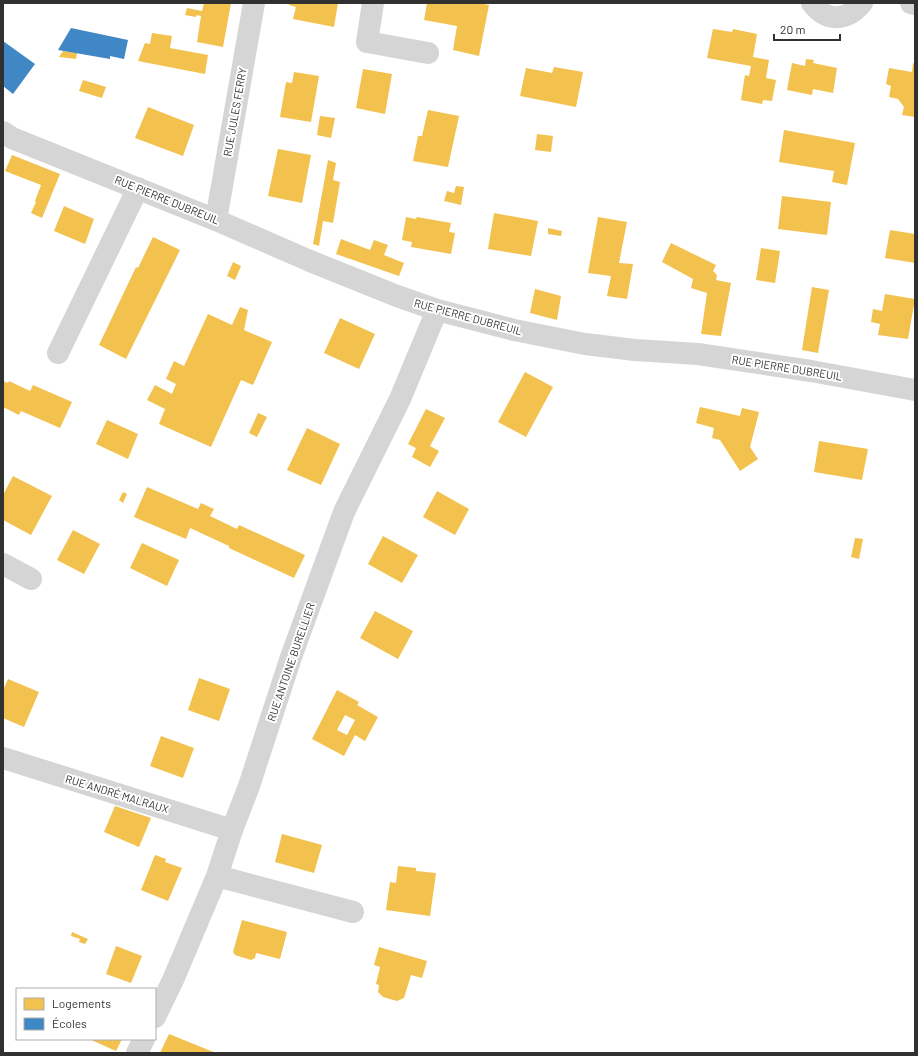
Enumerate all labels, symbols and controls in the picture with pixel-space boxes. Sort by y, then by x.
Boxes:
scale bar [774,16,840,42]
text: 20 m [780,22,806,36]
street label: RUE JULES FERRY [220,66,249,157]
street label: RUE PIERRE DUBREUIL [113,173,221,226]
street label: RUE PIERRE DUBREUIL [413,296,524,337]
street label: RUE PIERRE DUBREUIL [731,352,843,383]
street label: RUE ANTOINE BURELLIER [264,601,317,723]
street label: RUE ANDRÉ MALRAUX [64,772,171,816]
legend [16,988,156,1040]
text: Logements [52,996,111,1010]
text: Écoles [52,1016,87,1030]

